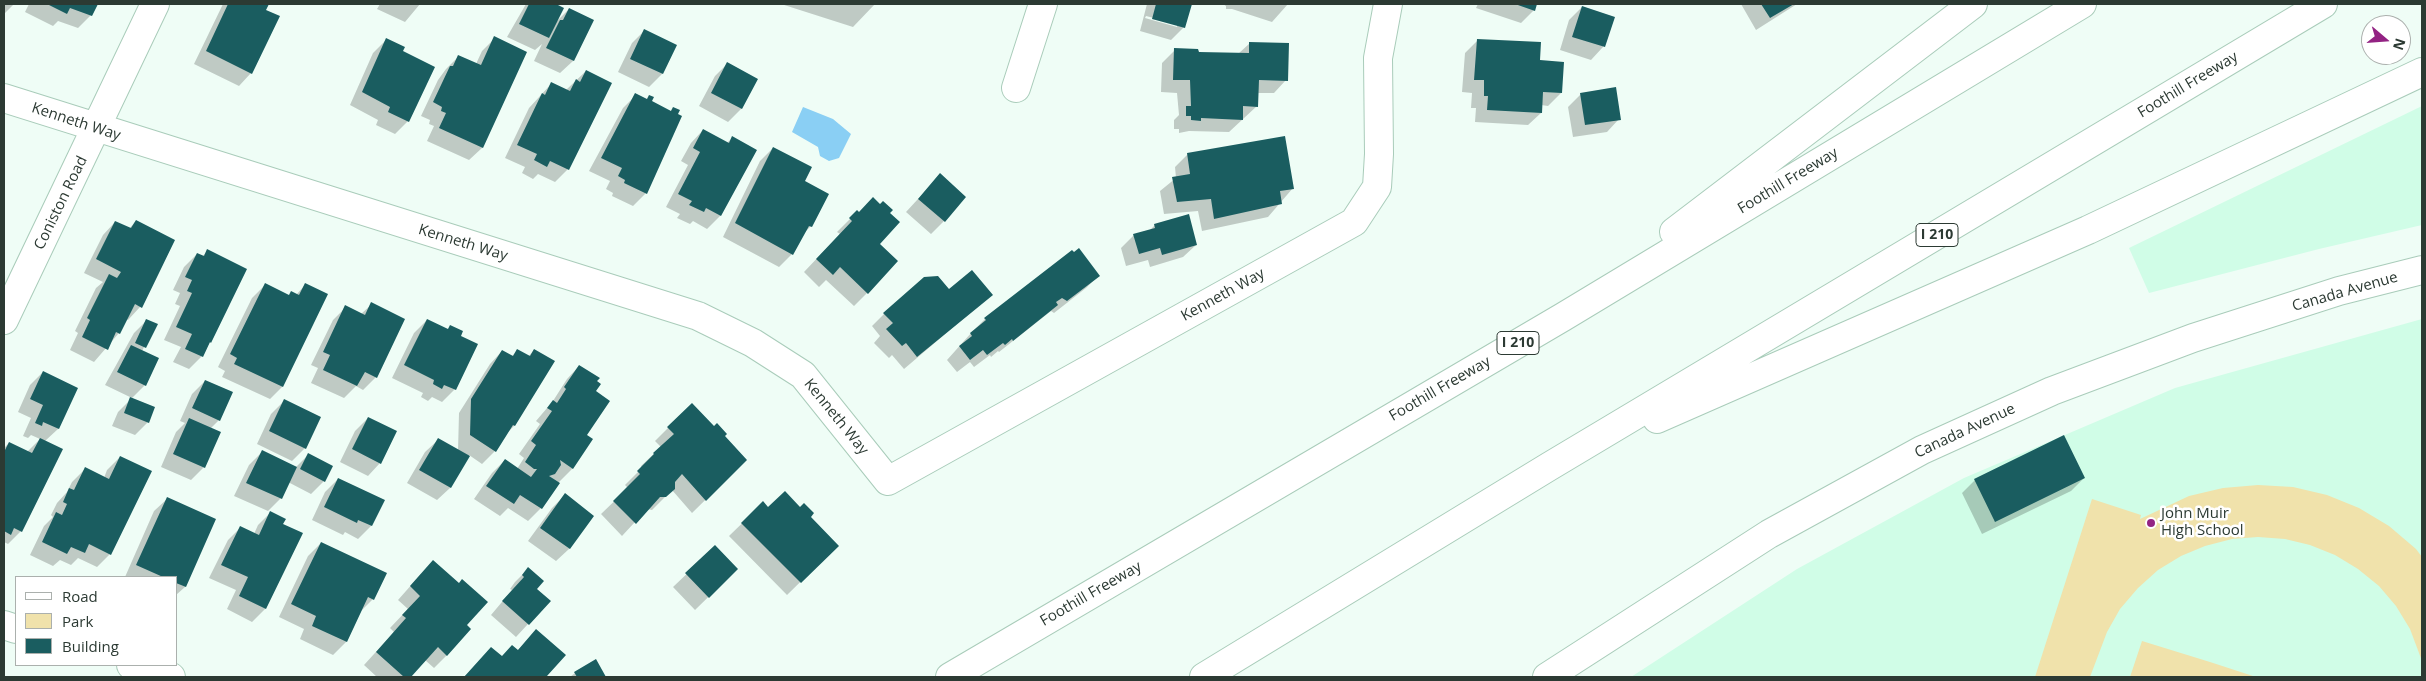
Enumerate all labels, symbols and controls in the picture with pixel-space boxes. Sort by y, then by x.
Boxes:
north arrow [2361,15,2411,65]
text: N [2389,36,2411,53]
street label: Foothill Freeway [2135,48,2241,122]
street label: Kenneth Way [29,99,123,145]
street label: Foothill Freeway [1735,144,1841,218]
street label: Coniston Road [31,153,91,253]
street label: Kenneth Way [416,221,510,265]
road number: I 210 [1916,224,1958,246]
street label: Kenneth Way [1178,265,1268,325]
street label: Canada Avenue [2290,268,2400,316]
road number: I 210 [1497,332,1539,354]
street label: Foothill Freeway [1386,353,1494,425]
street label: Kenneth Way [800,375,872,459]
street label: Canada Avenue [1912,400,2018,462]
place label: John Muir High School [2161,505,2244,540]
marker: John Muir High School [2145,517,2157,529]
street label: Foothill Freeway [1037,558,1145,630]
legend [15,576,178,666]
text: Road [62,586,98,606]
text: Park [62,611,93,631]
text: Building [62,636,119,656]

